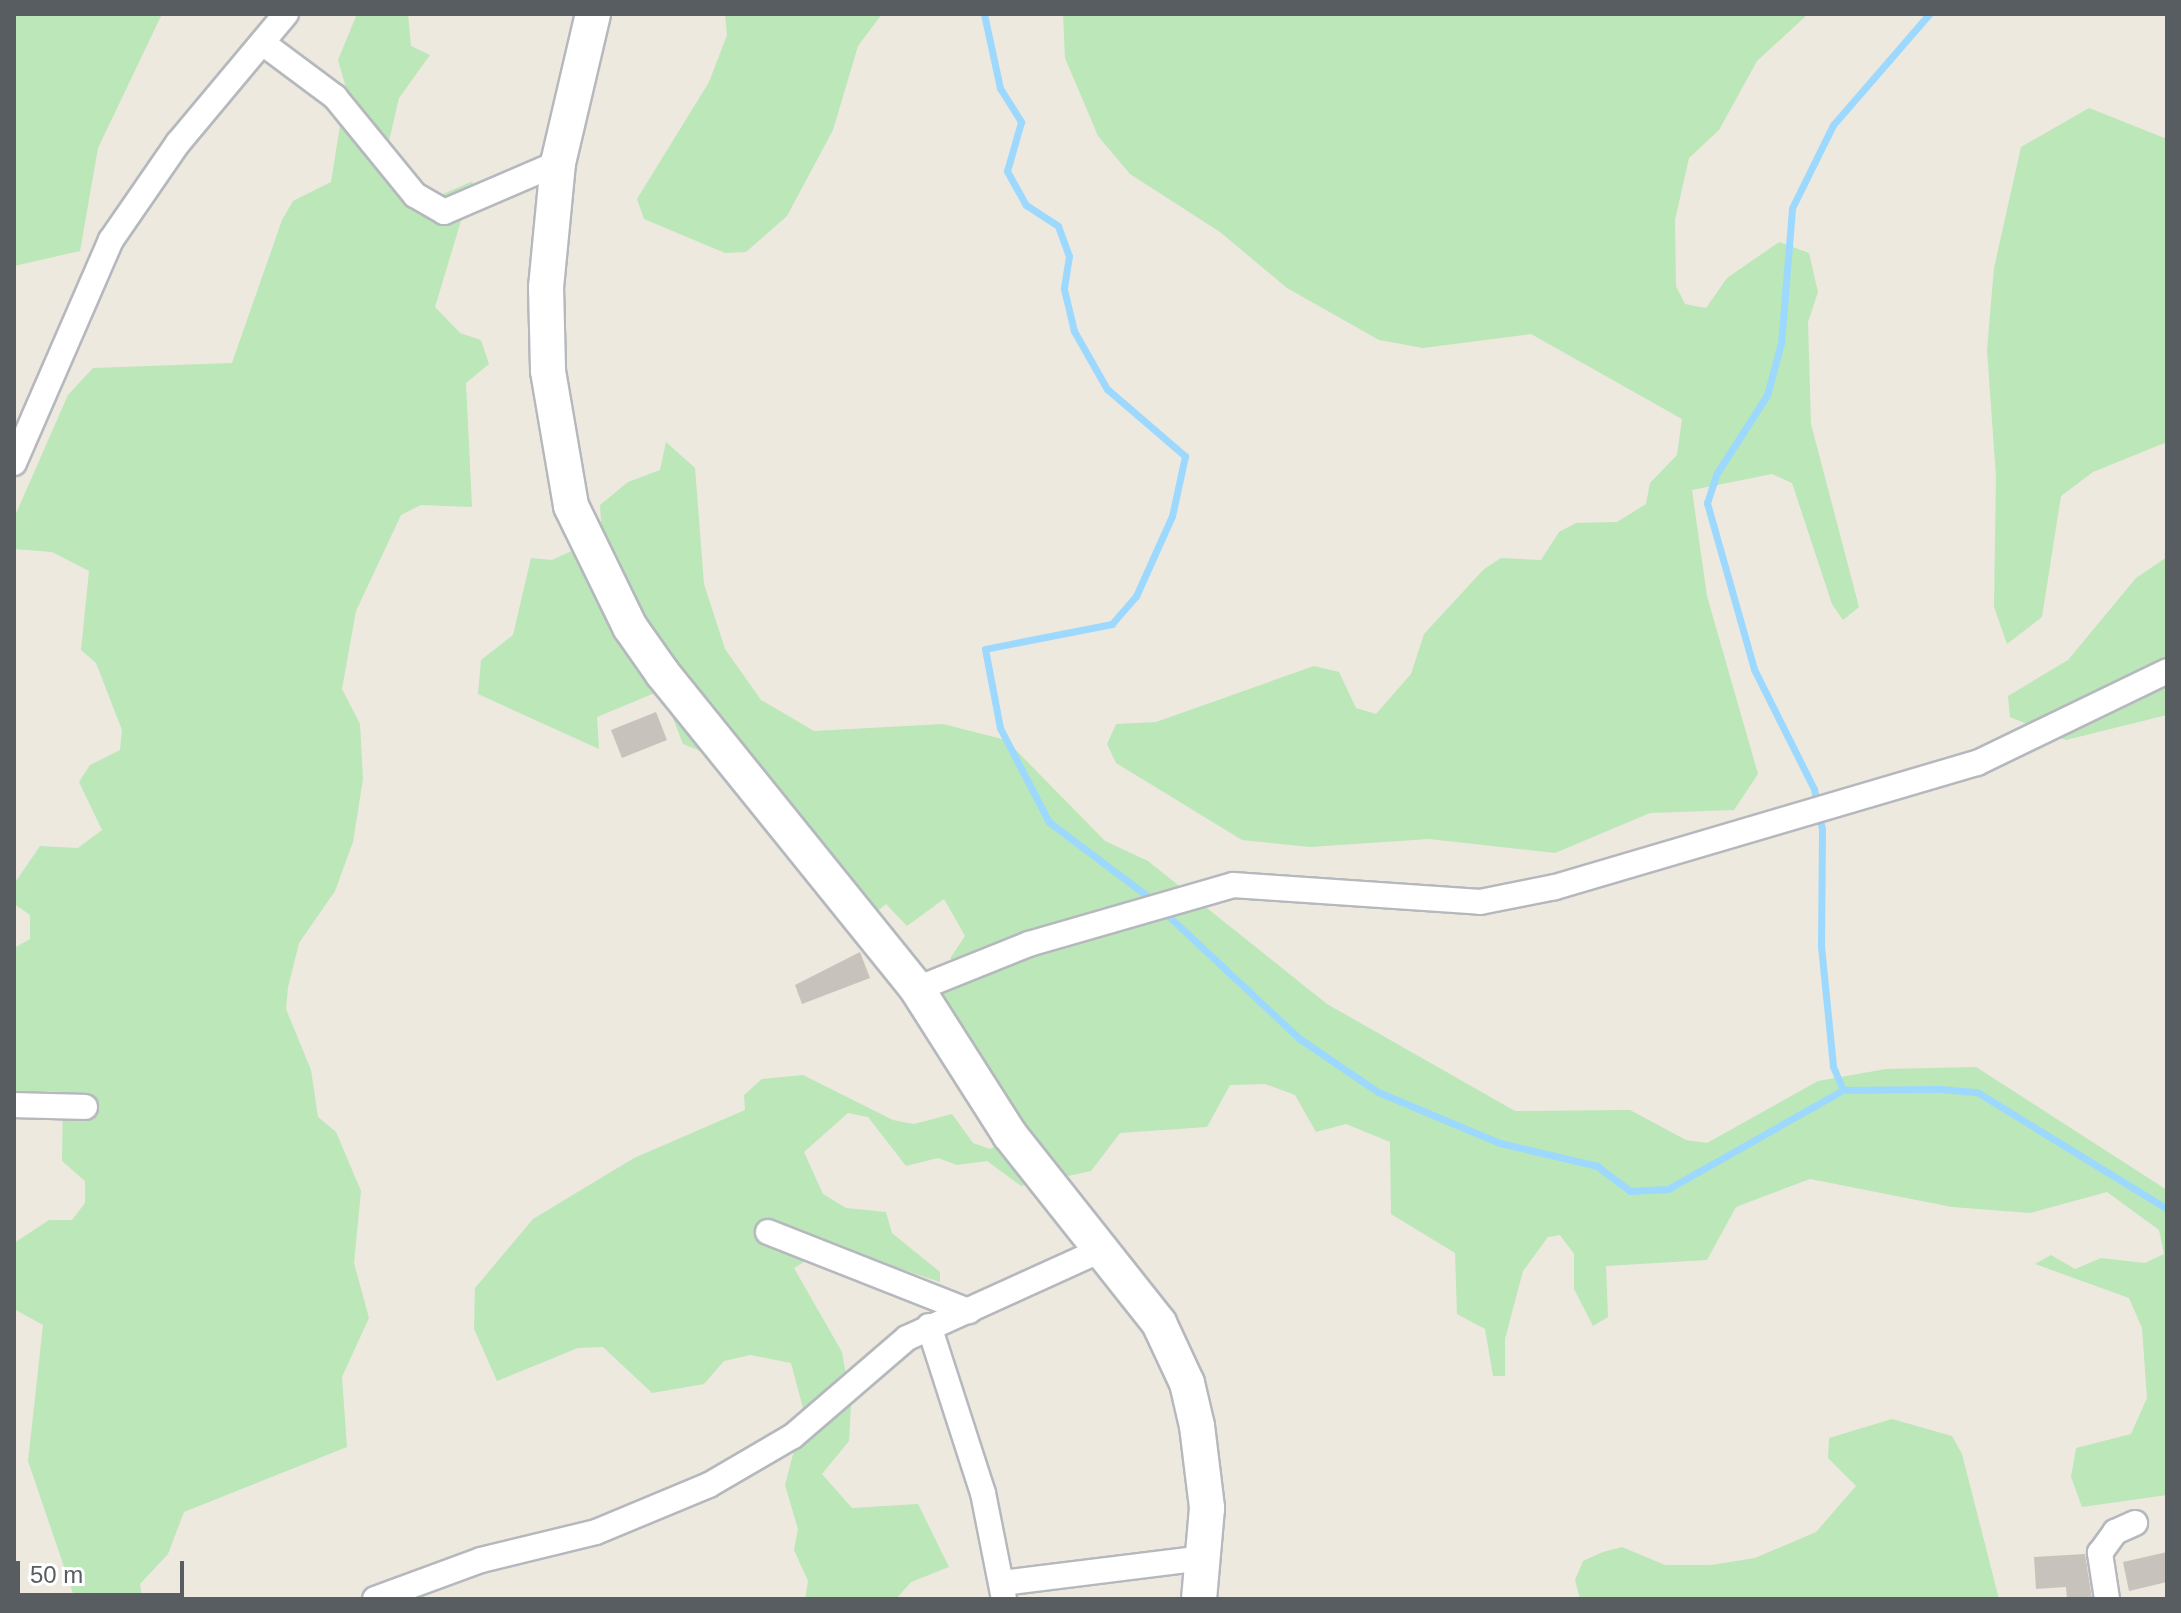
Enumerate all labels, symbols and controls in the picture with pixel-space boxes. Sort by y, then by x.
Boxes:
scale bar [20,1545,188,1595]
text: 50 m [30,1561,83,1588]

